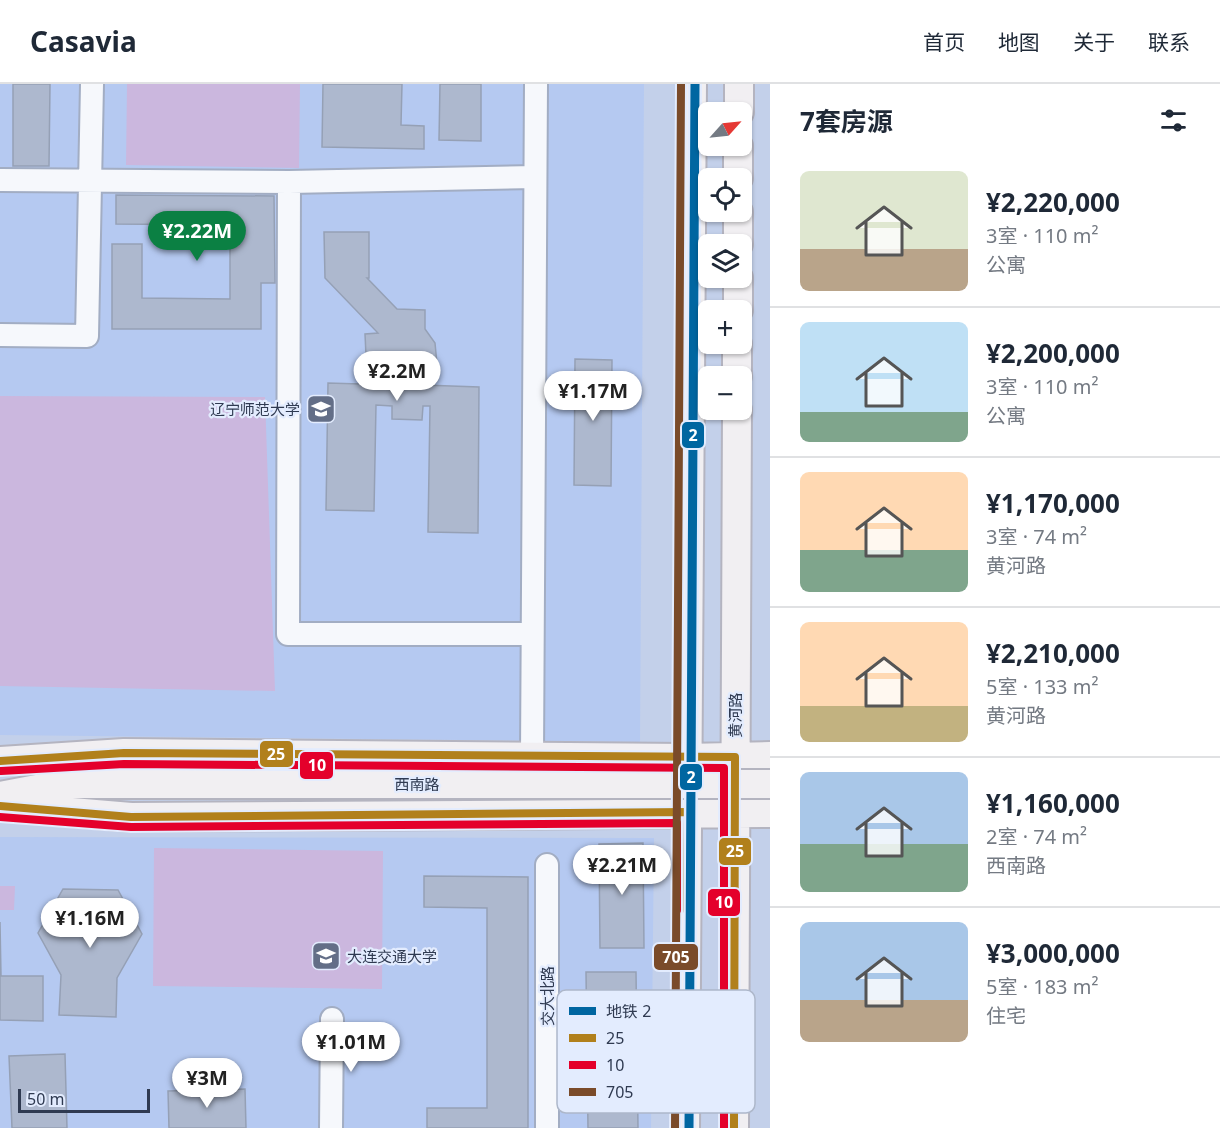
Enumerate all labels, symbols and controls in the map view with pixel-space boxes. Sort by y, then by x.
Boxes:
text: Casavia [30,22,137,60]
text: 首页 [923,28,965,56]
text: 地图 [998,28,1040,56]
text: 关于 [1073,28,1115,56]
text: 联系 [1148,28,1190,56]
north arrow [698,102,752,156]
map controls [698,102,752,420]
text: 7套房源 [800,103,893,139]
icon: filters [1157,104,1190,137]
button: locate [698,168,752,222]
text: ¥2,220,000 [986,184,1120,220]
icon: home [848,195,920,267]
pin: ¥2.22M [148,211,246,262]
text: ¥2.22M [162,217,232,244]
text: 3室 · 110 m² [986,222,1098,249]
button: layers [698,234,752,288]
text: 公寓 [986,251,1026,278]
button: + [698,300,752,354]
text: ¥2,200,000 [986,335,1120,371]
icon: home [848,346,920,418]
pin: ¥2.2M [355,351,439,402]
text: ¥2.2M [368,357,426,384]
button: − [698,366,752,420]
pin: ¥1.17M [544,371,642,422]
text: 3室 · 110 m² [986,373,1098,400]
text: ¥1.17M [558,377,628,404]
school or university icon: 辽宁师范大学 [305,393,337,425]
place label: 辽宁师范大学 [210,399,300,419]
text: 公寓 [986,402,1026,429]
line badge: 2 [681,421,705,449]
text: 2 [688,424,698,446]
text: ¥1,170,000 [986,485,1120,521]
icon: home [848,496,920,568]
text: 3室 · 74 m² [986,523,1087,550]
text: 黄河路 [986,552,1046,579]
text: ¥2,210,000 [986,635,1120,671]
icon: home [848,646,920,718]
text: 5室 · 133 m² [986,673,1098,700]
street label: 黄河路 [725,692,745,738]
text: 黄河路 [986,702,1046,729]
line badge: 25 [259,740,294,768]
text: 25 [267,743,285,765]
line badge: 10 [299,751,334,780]
text: 10 [308,754,326,776]
line badge: 2 [679,763,703,791]
text: 2 [686,766,696,788]
street label: 西南路 [394,774,440,794]
text: ¥1,160,000 [986,785,1120,821]
icon: home [848,796,920,868]
text: 2室 · 74 m² [986,823,1087,850]
line badge: 25 [718,837,752,866]
text: 25 [726,840,744,862]
pin: ¥2.21M [573,845,671,896]
text: ¥2.21M [587,851,657,878]
text: 西南路 [986,852,1046,879]
line badge: 10 [707,888,741,917]
text: 10 [715,891,733,913]
pin: ¥1.16M [41,898,139,949]
text: ¥1.16M [55,904,125,931]
text: ¥3,000,000 [986,935,1120,971]
school or university icon: 大连交通大学 [310,940,342,972]
line badge: 705 [653,943,699,971]
place label: 大连交通大学 [347,946,437,966]
text: 705 [662,946,690,968]
icon: home [848,946,920,1018]
street label: 交大北路 [537,966,557,1026]
text: 5室 · 183 m² [986,973,1098,1000]
legend [557,990,755,1113]
text: 地铁 2 [606,1000,651,1022]
text: 住宅 [986,1002,1026,1029]
pin: ¥1.01M [302,1022,400,1073]
text: 25 [606,1027,624,1049]
text: ¥1.01M [316,1028,386,1055]
text: 10 [606,1054,624,1076]
pin: ¥3M [178,1058,236,1109]
text: ¥3M [186,1064,228,1091]
text: 705 [606,1081,633,1103]
scale bar [18,1086,150,1114]
text: 50 m [27,1088,64,1110]

